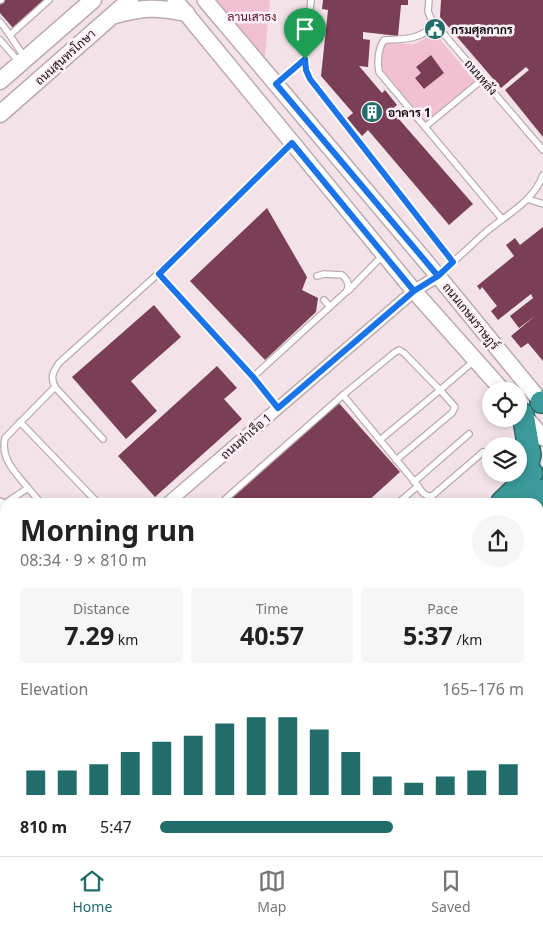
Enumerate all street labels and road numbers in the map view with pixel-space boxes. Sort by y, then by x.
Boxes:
street label: ถนนสุนทรโกษา [31,25,100,89]
street label: ถนนหลัง [461,55,501,99]
street label: ถนนเกษมราษฎร์ [439,279,503,353]
street label: ถนนท่าเรือ 1 [217,409,275,463]

